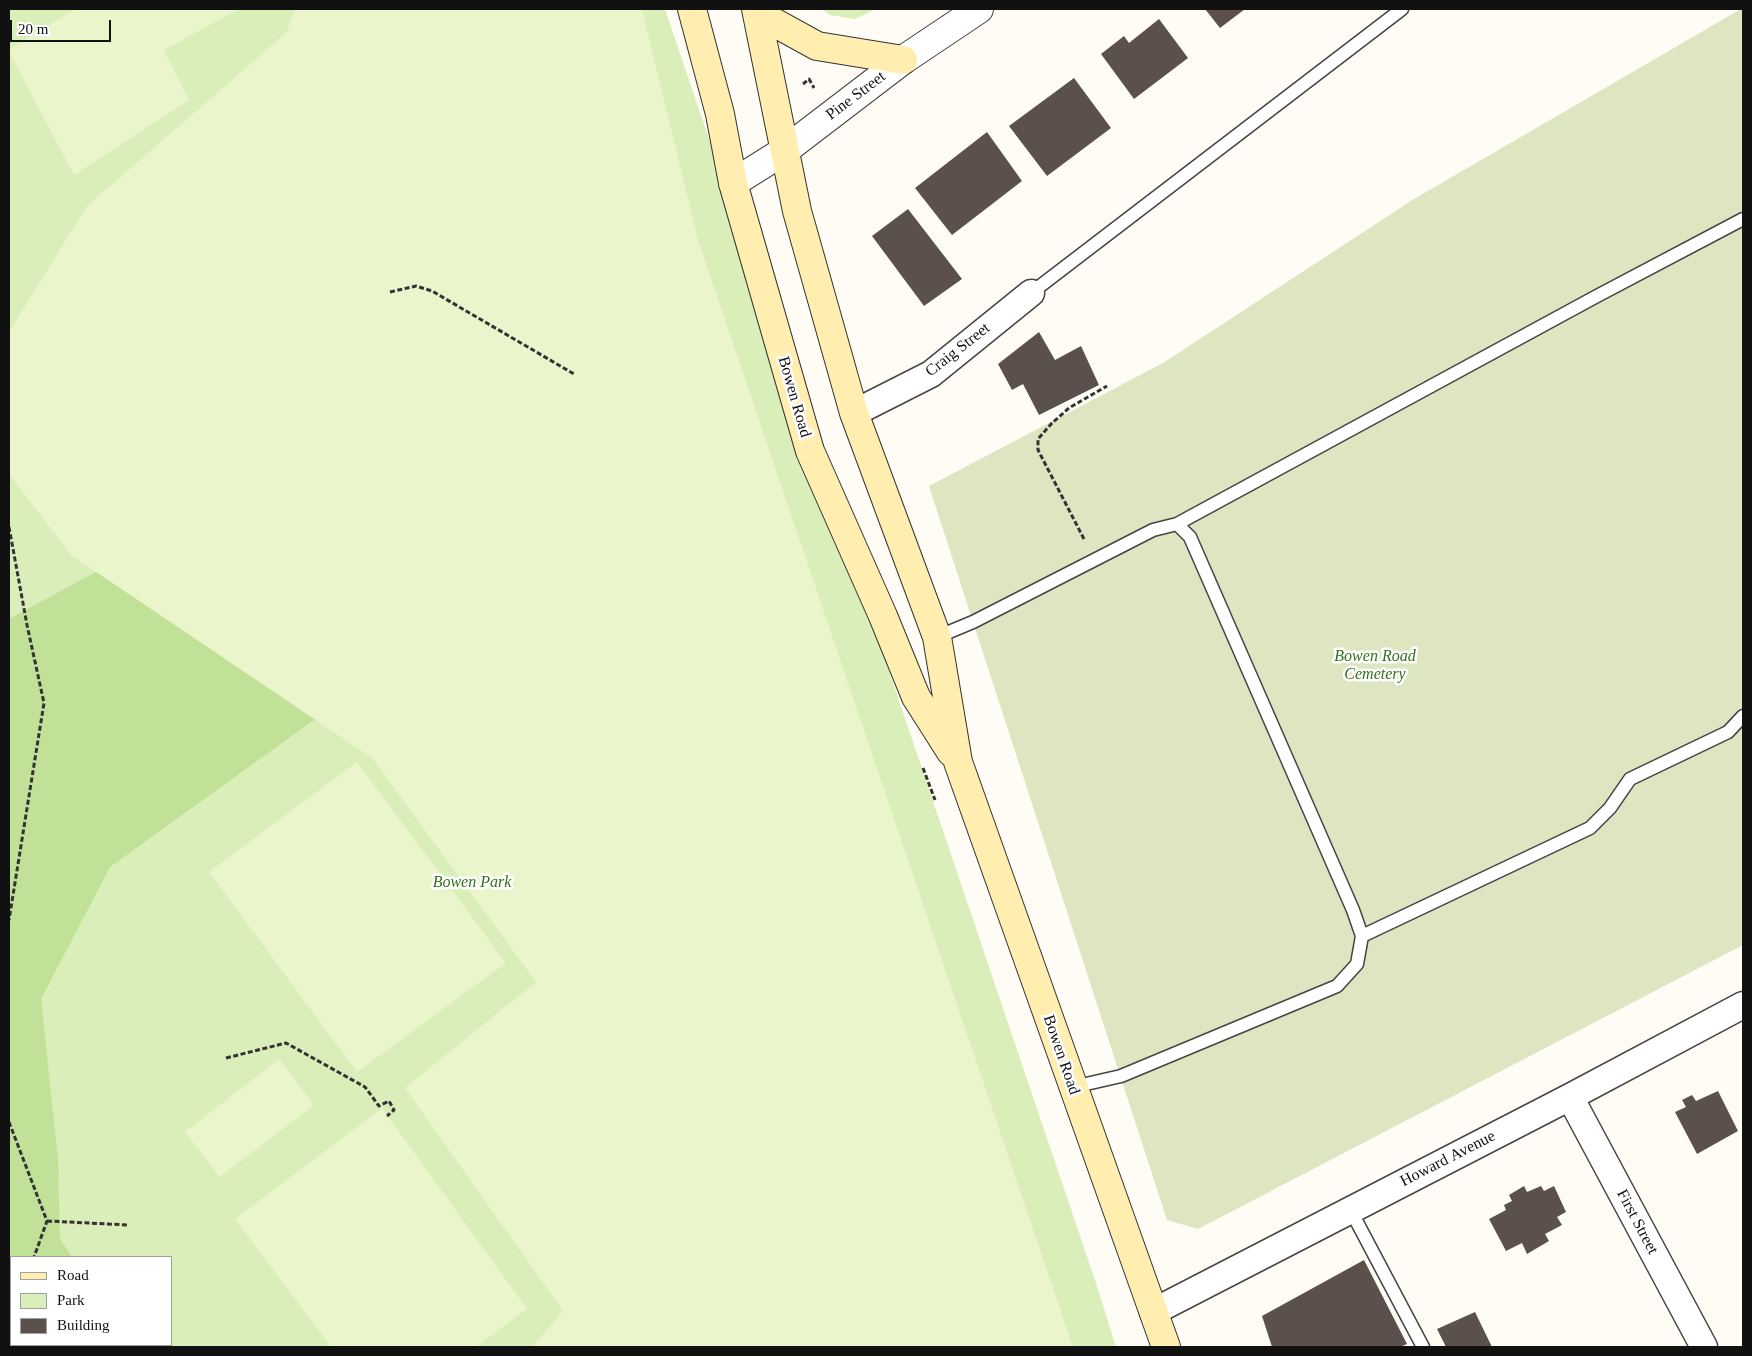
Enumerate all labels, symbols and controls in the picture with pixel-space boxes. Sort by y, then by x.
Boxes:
scale bar [12,10,114,42]
text: 20 m [18,21,48,37]
street label: Pine Street [822,67,890,125]
street label: Craig Street [922,319,994,381]
street label: Bowen Road [773,354,815,440]
park label: Bowen Road Cemetery [1334,647,1416,685]
park label: Bowen Park [433,873,511,893]
street label: Bowen Road [1038,1013,1084,1097]
street label: Howard Avenue [1397,1127,1499,1191]
street label: First Street [1612,1186,1662,1258]
legend [10,1256,172,1346]
text: Road [57,1267,89,1283]
text: Park [57,1292,85,1308]
text: Building [57,1317,110,1333]

